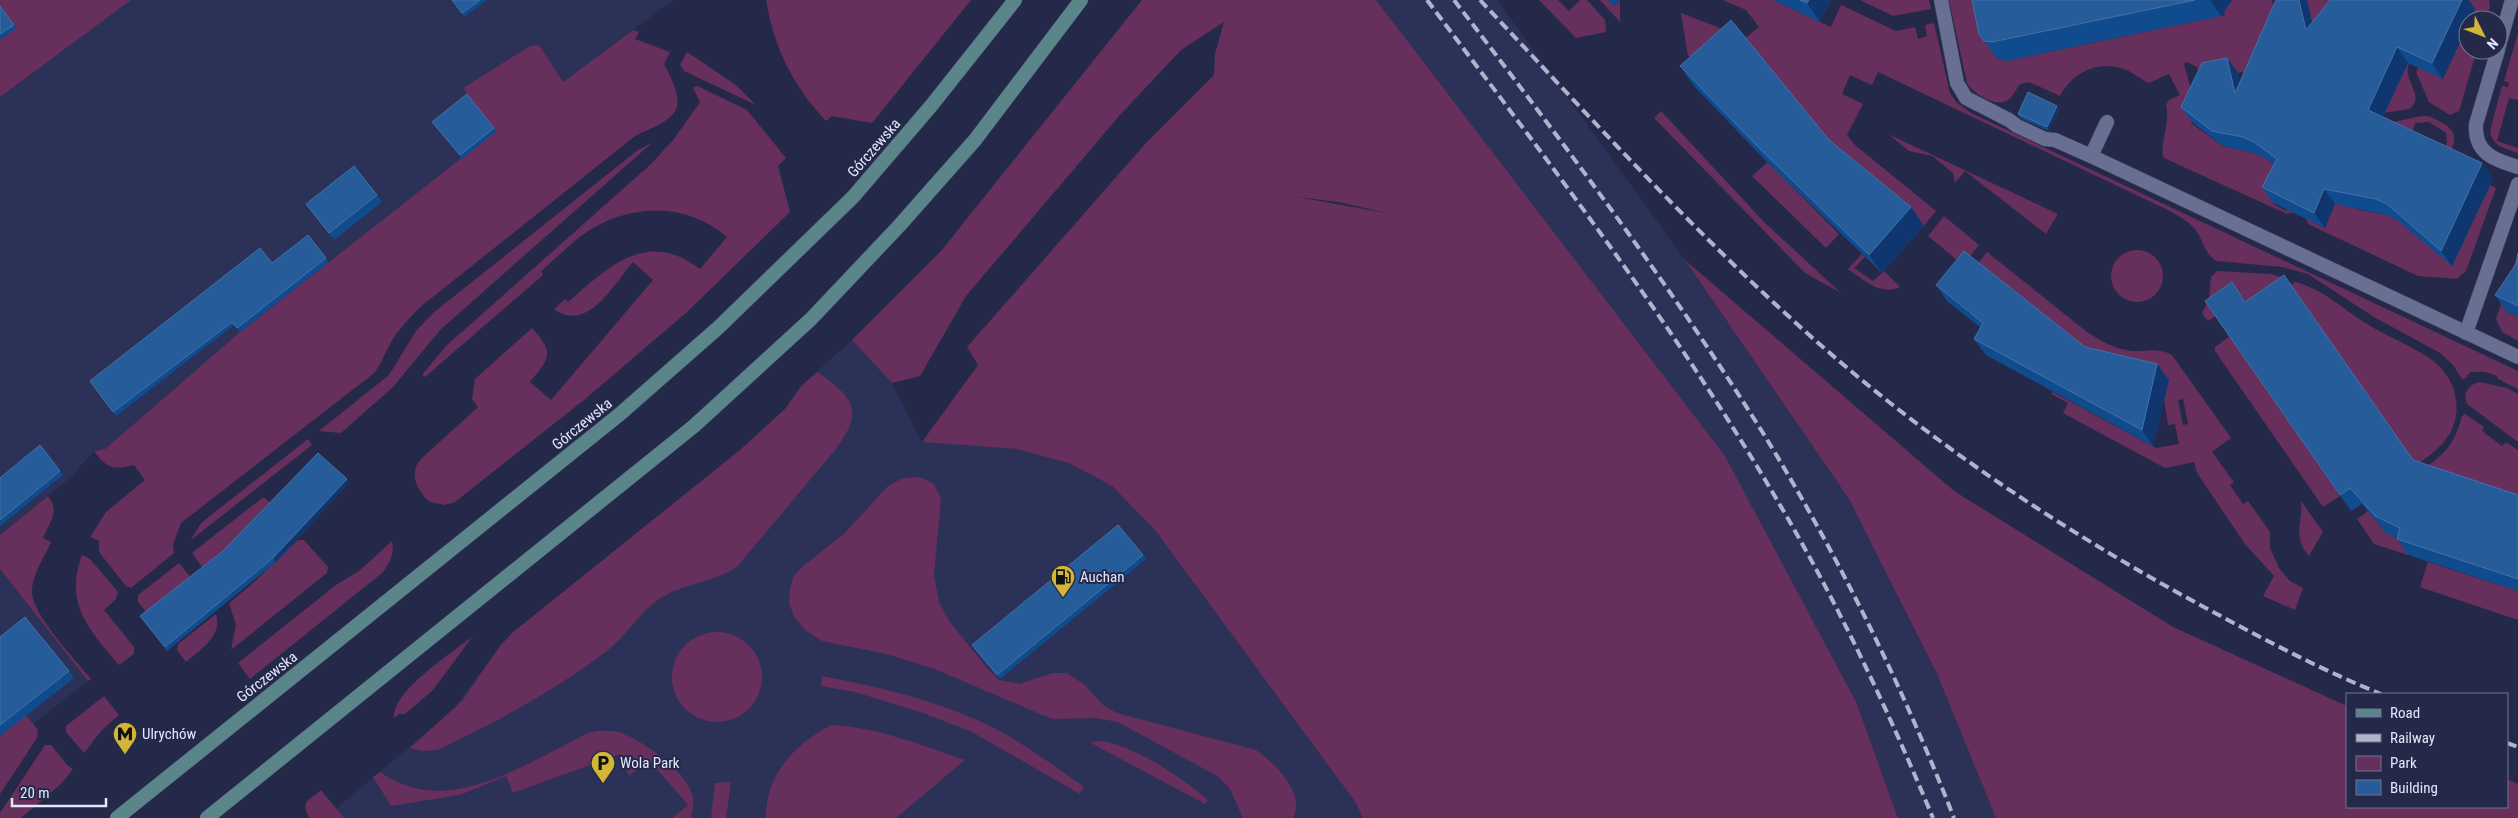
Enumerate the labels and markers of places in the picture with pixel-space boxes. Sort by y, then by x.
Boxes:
fuel station icon: Auchan [1050,564,1076,598]
place label: Auchan [1080,568,1124,586]
metro station icon: Ulrychów [112,721,138,755]
place label: Ulrychów [142,725,196,743]
parking icon: Wola Park [590,750,616,784]
place label: Wola Park [620,754,680,772]

